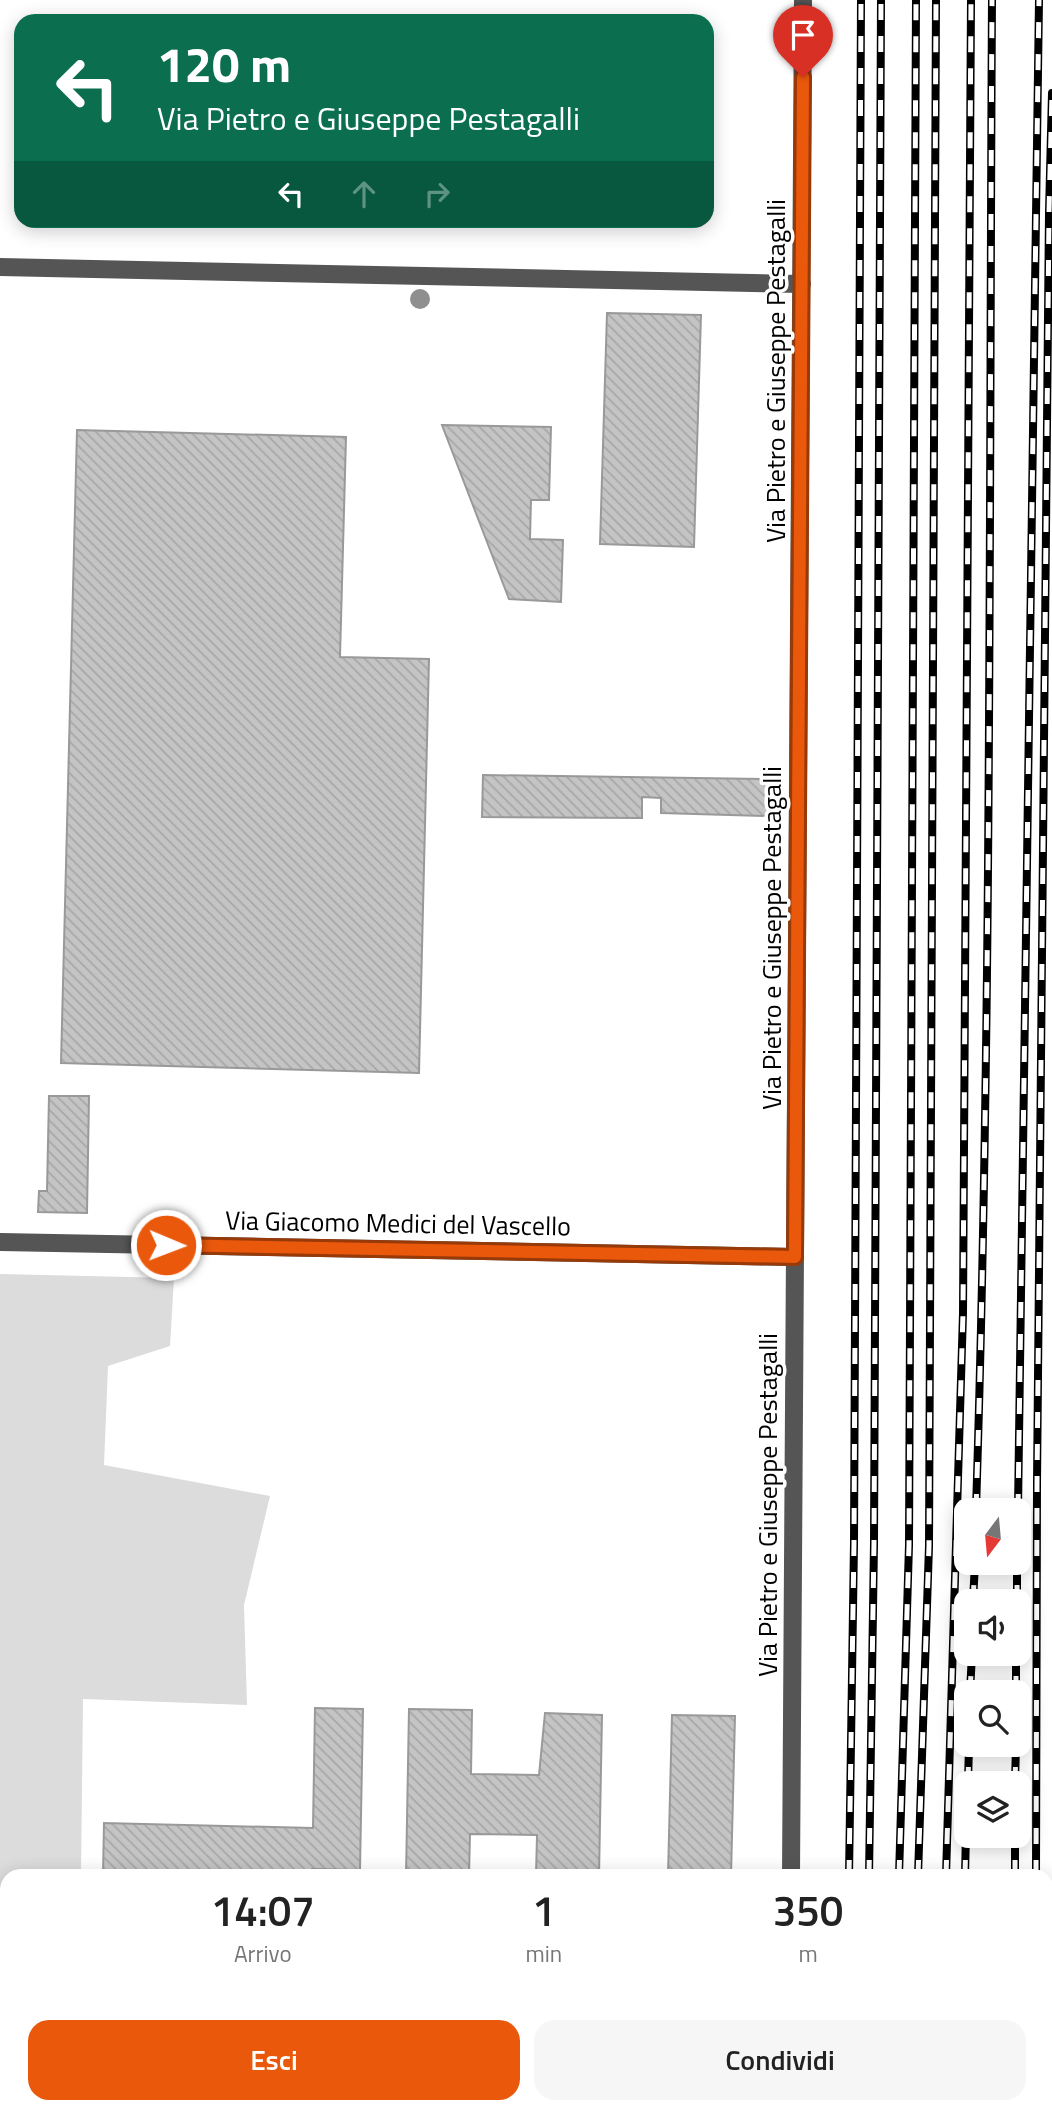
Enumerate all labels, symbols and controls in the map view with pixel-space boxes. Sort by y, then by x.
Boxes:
pin [773,5,833,77]
icon: arrive [784,16,822,54]
text: 120 m [157,26,291,101]
icon: left [42,42,133,133]
text: Via Pietro e Giuseppe Pestagalli [157,94,580,142]
icon: left [272,175,310,213]
icon: ahead [345,175,383,213]
icon: right [418,175,456,213]
street label: Via Pietro e Giuseppe Pestagalli [756,199,795,543]
street label: Via Pietro e Giuseppe Pestagalli [752,766,791,1110]
street label: Via Giacomo Medici del Vascello [225,1200,571,1246]
position arrow [129,1208,203,1282]
street label: Via Pietro e Giuseppe Pestagalli [748,1333,787,1677]
north arrow [954,1498,1031,1575]
map controls [954,1498,1031,1848]
button: sound [954,1589,1031,1666]
button: search [954,1680,1031,1757]
button: layers [954,1771,1031,1848]
text: 14:07 [211,1878,315,1942]
text: 1 [532,1878,556,1942]
text: 350 [773,1878,843,1942]
text: Arrivo [234,1936,292,1971]
text: min [525,1936,562,1971]
text: m [798,1936,818,1971]
button: Esci [28,2020,520,2100]
button: Condividi [534,2020,1026,2100]

